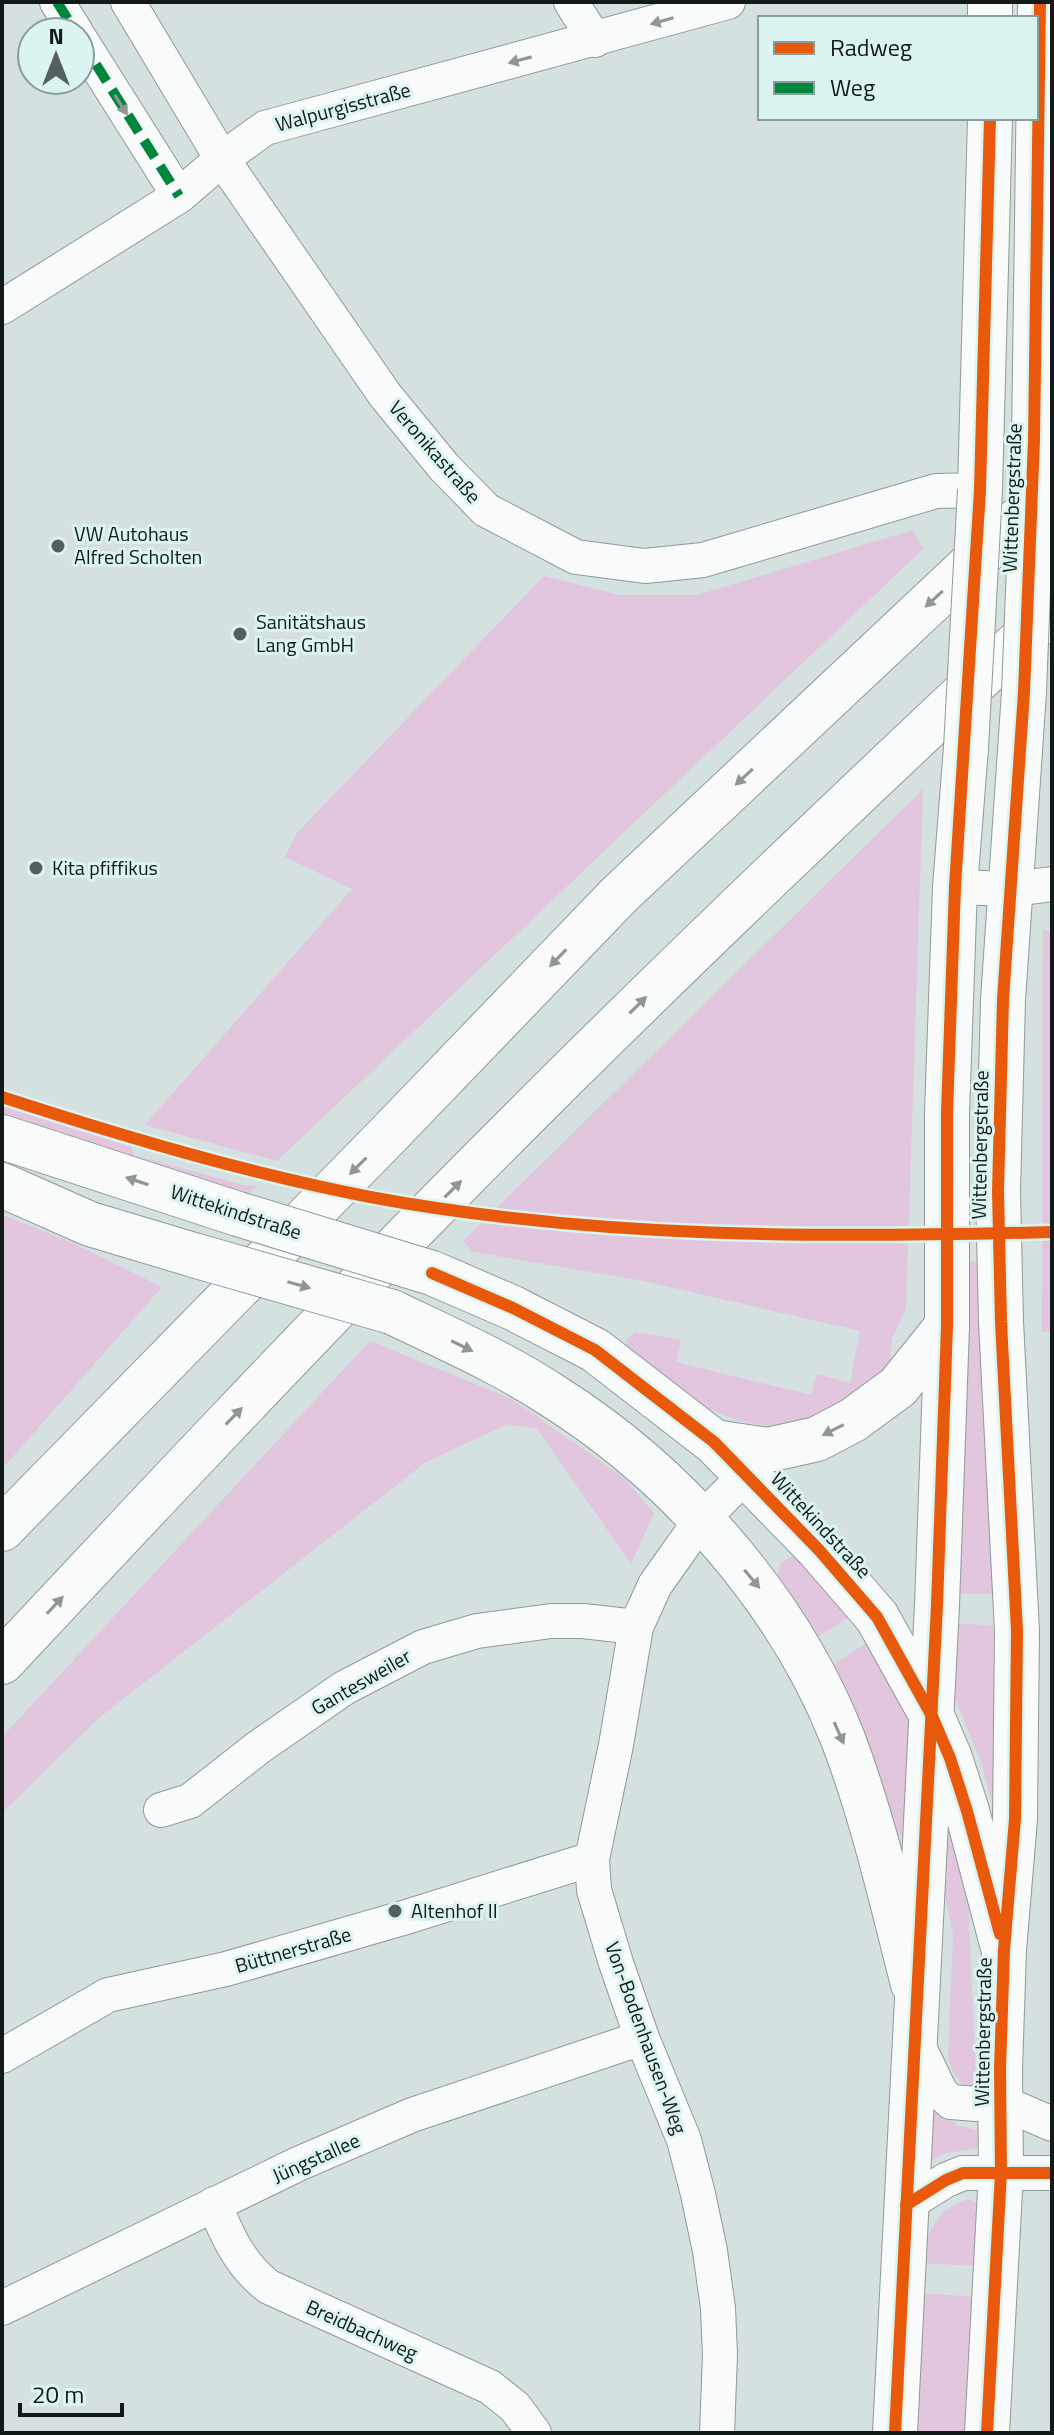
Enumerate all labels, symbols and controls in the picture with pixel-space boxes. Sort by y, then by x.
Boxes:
one-way arrow [649,15,673,28]
north arrow [16,16,96,96]
legend [758,16,1038,120]
text: N [48,19,64,53]
text: Radweg [830,29,912,65]
one-way arrow [508,54,533,66]
text: Weg [830,69,875,105]
street label: Walpurgisstraße [272,74,414,139]
one-way arrow [114,94,128,116]
street label: Veronikastraße [382,393,489,510]
street label: Wittenbergstraße [993,423,1030,573]
place label: VW Autohaus Alfred Scholten [74,518,202,572]
marker: VW Autohaus Alfred Scholten [49,537,67,555]
one-way arrow [925,590,944,608]
place label: Sanitätshaus Lang GmbH [256,606,366,660]
marker: Sanitätshaus Lang GmbH [231,625,249,643]
one-way arrow [735,768,754,786]
place label: Kita pfiffikus [52,852,158,883]
marker: Kita pfiffikus [27,859,45,877]
one-way arrow [549,948,567,967]
one-way arrow [628,997,647,1015]
street label: Wittenbergstraße [963,1070,996,1220]
one-way arrow [349,1156,368,1175]
one-way arrow [125,1174,149,1187]
street label: Wittekindstraße [167,1176,306,1247]
one-way arrow [444,1180,462,1199]
one-way arrow [288,1279,312,1292]
one-way arrow [450,1339,473,1353]
one-way arrow [224,1407,242,1426]
one-way arrow [822,1424,845,1437]
street label: Wittekindstraße [764,1464,879,1585]
one-way arrow [744,1568,761,1589]
one-way arrow [46,1596,64,1615]
street label: Gantesweiler [305,1640,416,1723]
one-way arrow [833,1721,846,1745]
place label: Altenhof II [411,1895,498,1926]
marker: Altenhof II [386,1902,404,1920]
street label: Büttnerstraße [231,1918,355,1981]
street label: Von-Bodenhausen-Weg [597,1937,696,2138]
street label: Wittenbergstraße [966,1957,999,2107]
street label: Jüngstallee [267,2124,365,2191]
street label: Breidbachweg [301,2291,423,2368]
scale bar [20,2367,122,2417]
text: 20 m [32,2376,84,2412]

